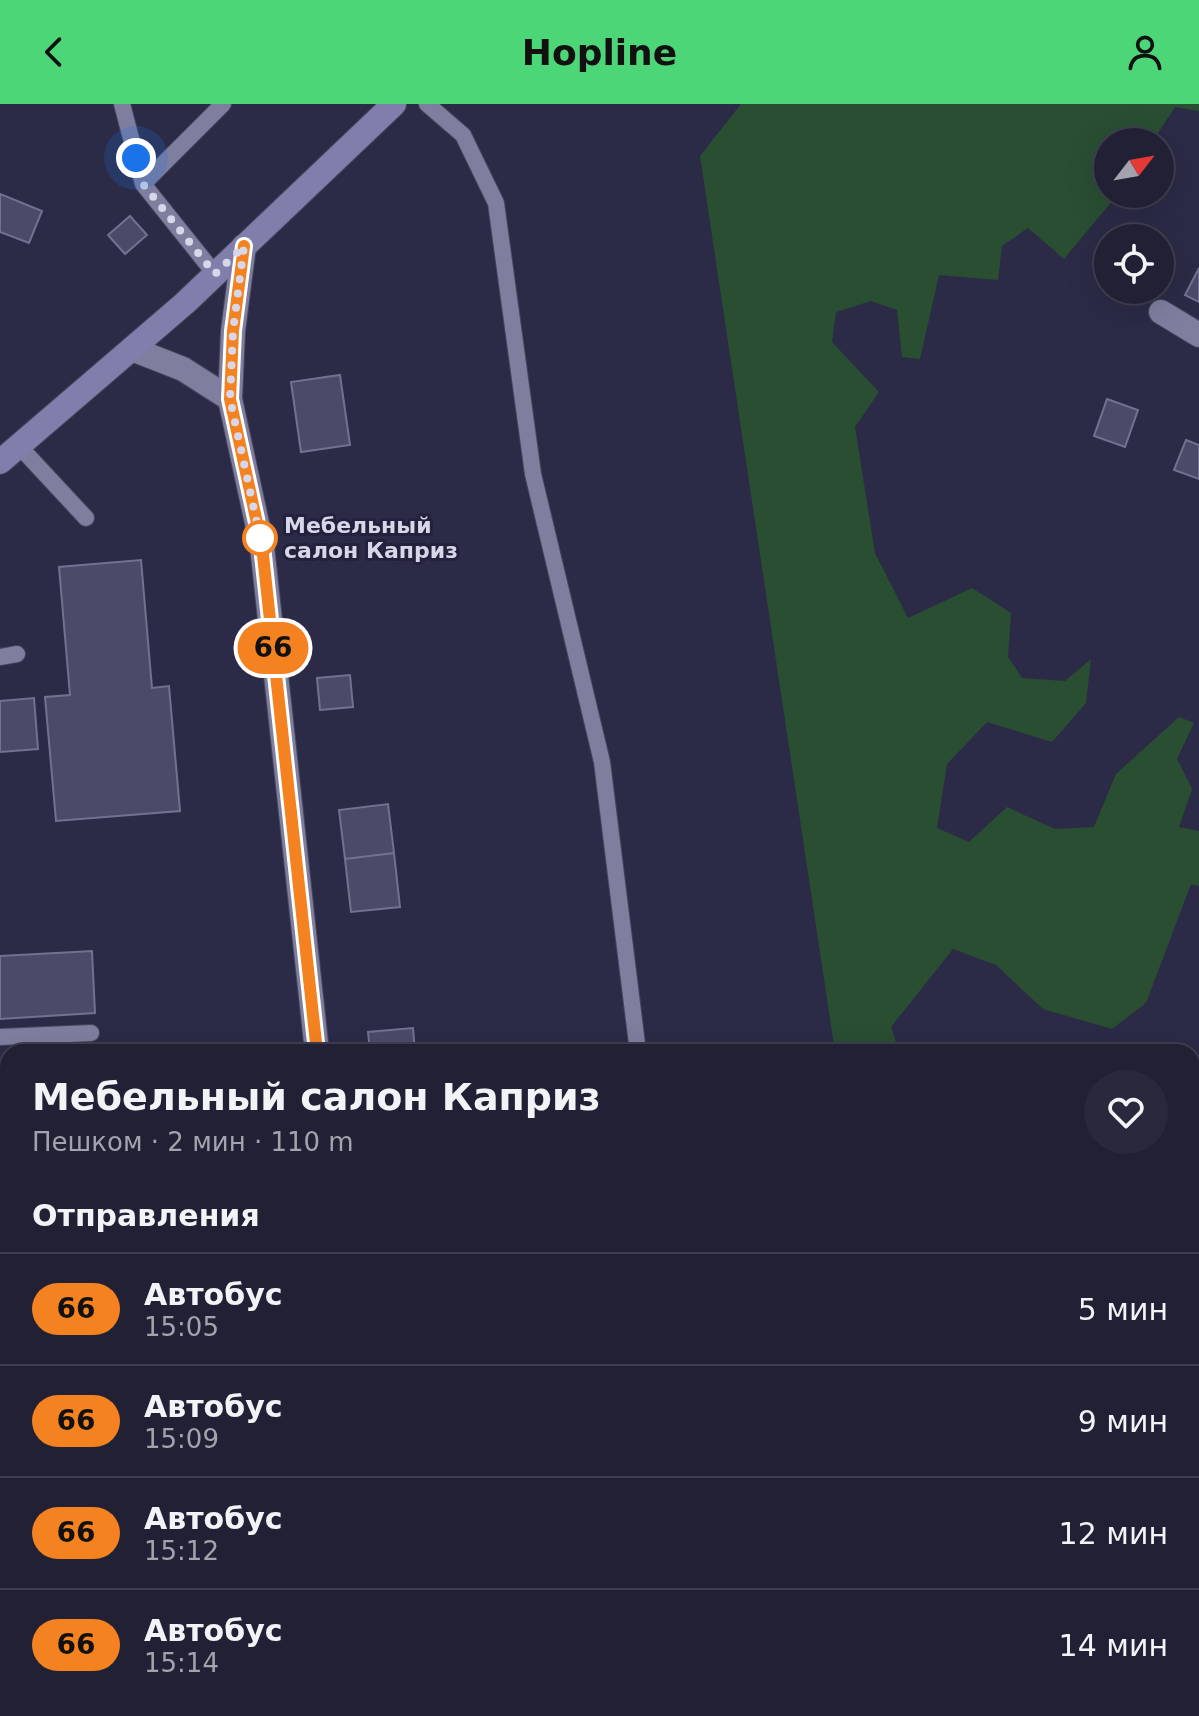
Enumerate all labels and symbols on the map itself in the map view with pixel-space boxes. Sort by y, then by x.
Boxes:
north arrow [1094,128,1174,208]
your location [116,138,156,178]
place label: Мебельный салон Каприз [284,513,458,563]
marker: Мебельный салон Каприз [243,521,277,555]
line badge: 66 [237,622,309,674]

